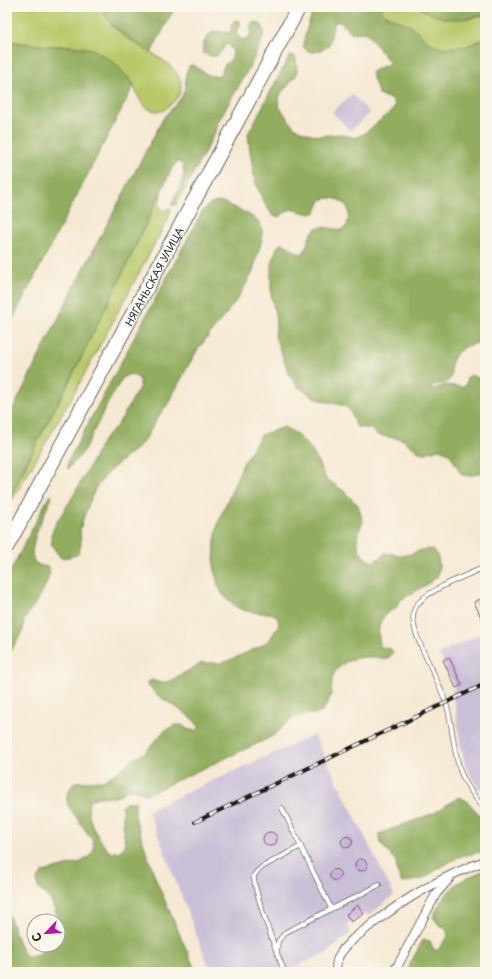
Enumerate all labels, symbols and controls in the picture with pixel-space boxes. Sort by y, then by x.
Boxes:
street label: НЯГАНЬСКАЯ УЛИЦА [120,224,186,328]
north arrow [26,913,66,953]
text: С [27,930,46,945]

